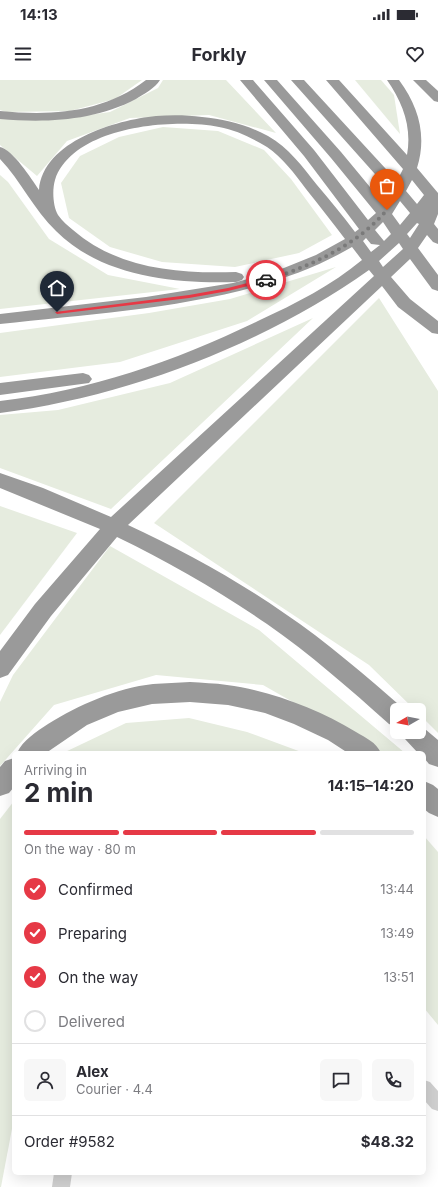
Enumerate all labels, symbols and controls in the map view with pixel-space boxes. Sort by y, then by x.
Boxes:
text: 14:13 [20,5,58,24]
icon: menu [12,43,34,65]
icon: heart [404,43,426,65]
text: Forkly [191,44,247,65]
pin [370,169,404,210]
icon: bag [376,175,398,197]
courier [246,260,286,300]
icon: car [255,269,277,291]
pin [40,271,74,312]
icon: home [46,277,68,299]
north arrow [390,703,426,739]
map controls [390,703,426,739]
text: Arriving in [24,762,87,778]
text: 14:15–14:20 [328,776,414,795]
text: 2 min [24,777,94,808]
text: On the way · 80 m [24,841,136,857]
icon: check [24,878,46,900]
text: Confirmed [58,880,133,899]
text: 13:44 [380,881,414,897]
icon: check [24,922,46,944]
text: Preparing [58,924,127,943]
text: 13:49 [380,925,414,941]
icon: check [24,966,46,988]
text: On the way [58,968,138,987]
text: 13:51 [384,969,414,985]
text: Delivered [58,1012,125,1031]
button: person [24,1059,66,1101]
button: chat [320,1059,362,1101]
button: phone [372,1059,414,1101]
text: Alex [76,1062,109,1081]
text: Courier · 4.4 [76,1081,153,1097]
text: Order #9582 [24,1132,115,1151]
text: $48.32 [361,1132,414,1151]

